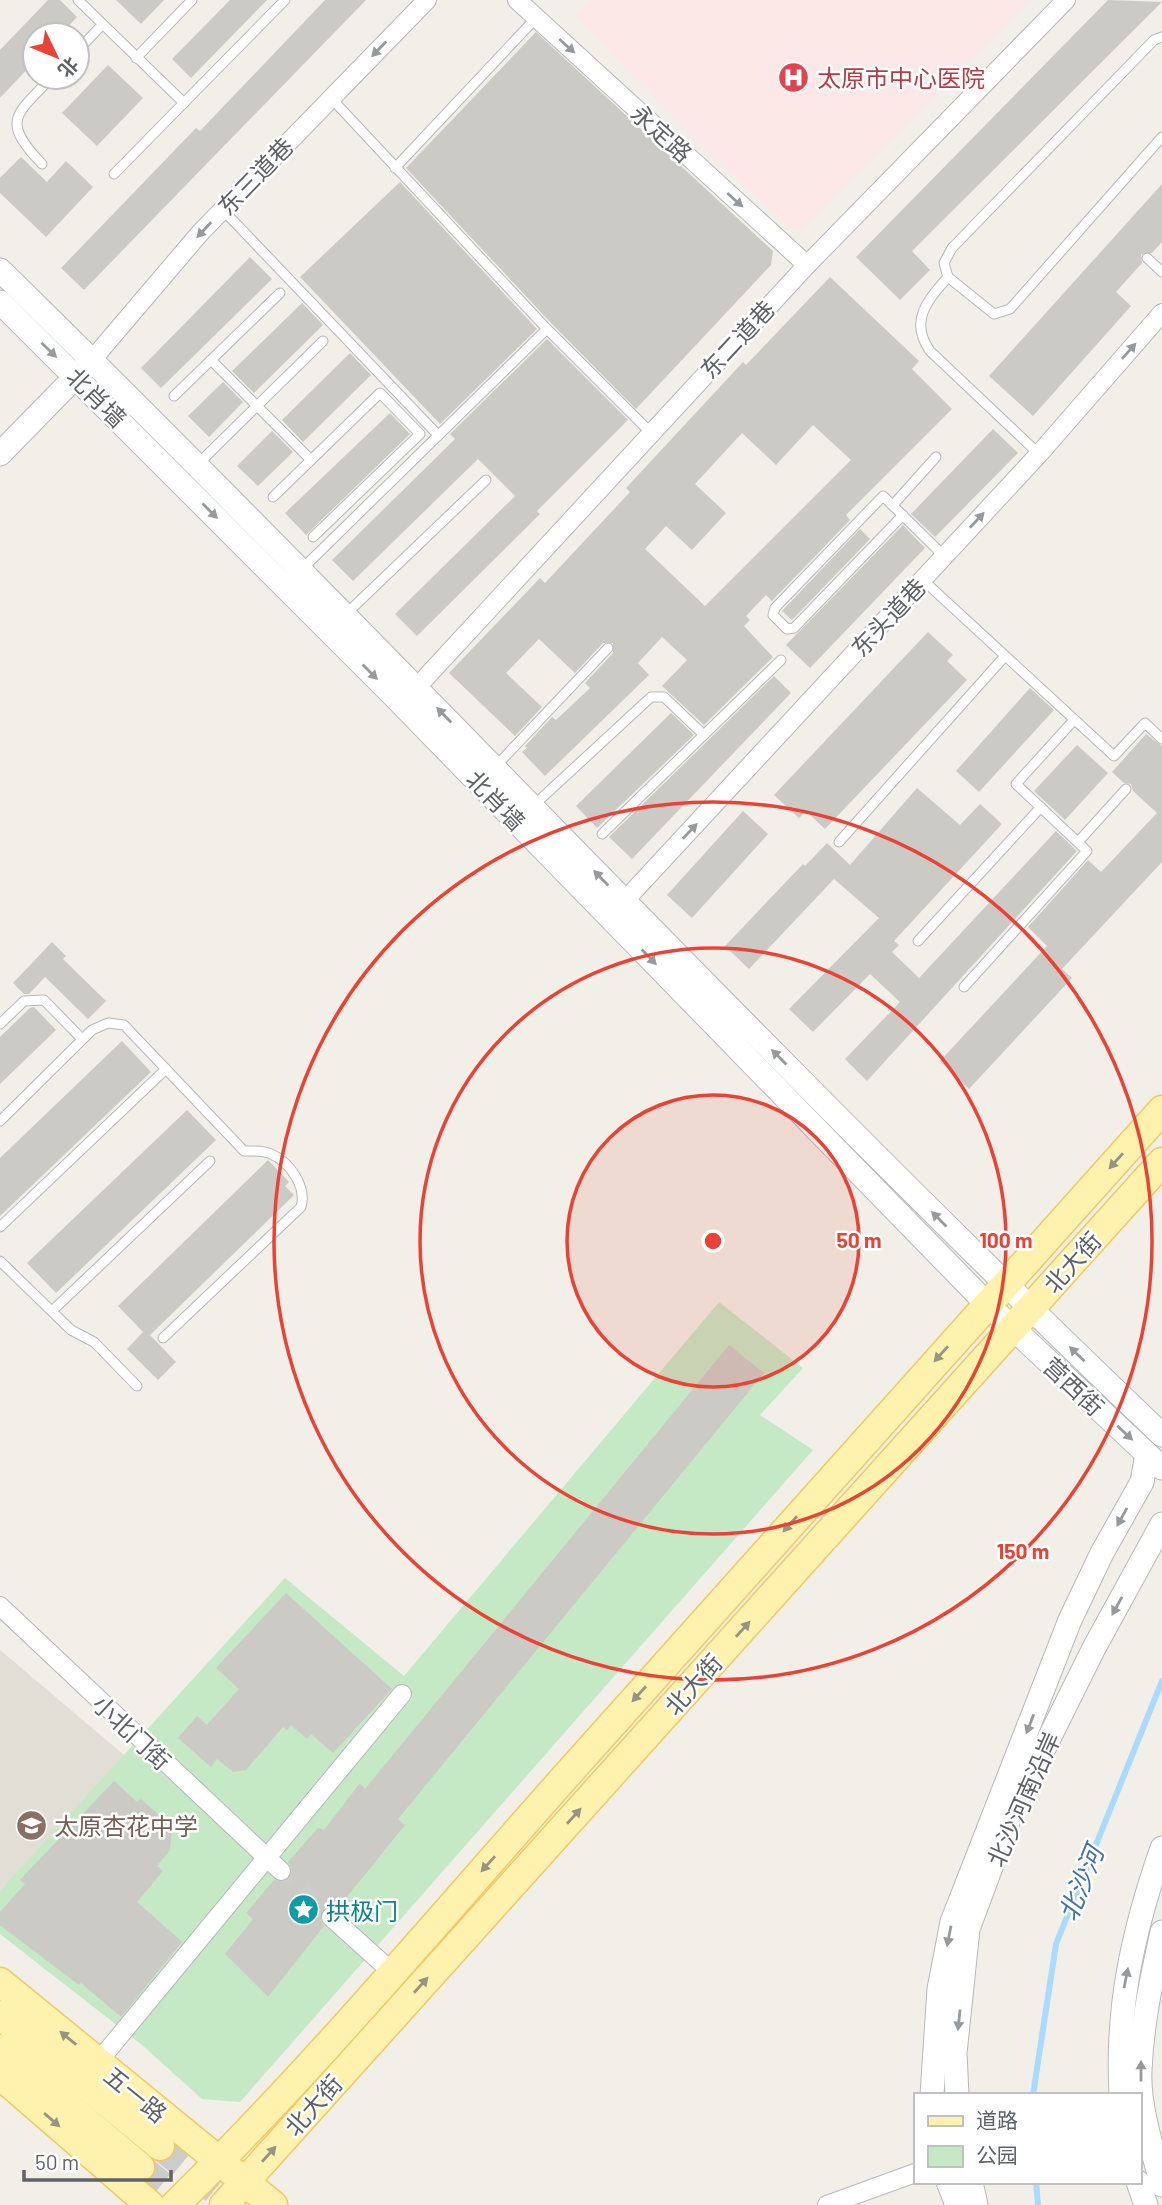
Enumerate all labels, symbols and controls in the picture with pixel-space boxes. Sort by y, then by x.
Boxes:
north arrow [21,21,91,91]
one-way arrow [558,38,575,54]
one-way arrow [371,40,387,57]
text: 北 [54,53,84,83]
hospital icon: 太原市中心医院 [777,60,811,94]
place label: 太原市中心医院 [817,63,985,92]
street label: 永定路 [626,98,698,168]
street label: 东三道巷 [211,131,299,221]
one-way arrow [726,192,744,208]
one-way arrow [196,221,212,238]
street label: 东二道巷 [694,294,780,384]
one-way arrow [40,341,57,357]
one-way arrow [1121,342,1136,359]
street label: 北肖墙 [61,361,133,433]
one-way arrow [201,502,218,519]
one-way arrow [969,512,985,529]
street label: 东头道巷 [845,572,931,662]
one-way arrow [362,664,378,680]
one-way arrow [435,706,452,723]
street label: 北肖墙 [461,764,531,836]
one-way arrow [682,822,698,840]
one-way arrow [593,870,610,887]
one-way arrow [641,948,657,965]
one-way arrow [770,1049,787,1066]
one-way arrow [1108,1152,1124,1170]
one-way arrow [931,1210,948,1227]
street label: 北大街 [1037,1226,1107,1298]
text: 50 m [836,1227,882,1252]
text: 100 m [979,1227,1033,1252]
centre of rings [701,1229,725,1253]
one-way arrow [933,1345,949,1363]
one-way arrow [1068,1346,1086,1362]
street label: 营西街 [1038,1351,1110,1421]
one-way arrow [1116,1425,1133,1441]
one-way arrow [1116,1507,1128,1526]
one-way arrow [782,1515,798,1533]
text: 150 m [997,1538,1049,1563]
one-way arrow [1112,1596,1124,1616]
one-way arrow [734,1621,750,1638]
street label: 北大街 [658,1648,728,1720]
one-way arrow [631,1685,647,1703]
street label: 小北门街 [87,1689,177,1775]
one-way arrow [1024,1714,1035,1735]
street label: 北沙河南沿岸 [980,1727,1066,1871]
one-way arrow [566,1807,582,1825]
school or university icon: 太原杏花中学 [14,1808,48,1842]
place label: 太原杏花中学 [54,1811,198,1840]
water label: 北沙河 [1051,1836,1111,1925]
one-way arrow [480,1855,496,1873]
place icon: 拱极门 [286,1893,320,1927]
place label: 拱极门 [326,1896,398,1925]
one-way arrow [943,1926,954,1948]
one-way arrow [1120,1967,1131,1989]
one-way arrow [413,1977,429,1994]
one-way arrow [953,2009,964,2031]
one-way arrow [60,2031,77,2046]
one-way arrow [1135,2059,1147,2081]
street label: 五一路 [99,2060,173,2128]
street label: 北大街 [278,2069,348,2141]
legend [914,2093,1141,2184]
text: 道路 [976,2107,1018,2132]
one-way arrow [43,2112,61,2128]
scale bar [24,2138,172,2182]
text: 公园 [976,2142,1018,2167]
one-way arrow [261,2145,277,2163]
text: 50 m [35,2149,79,2174]

